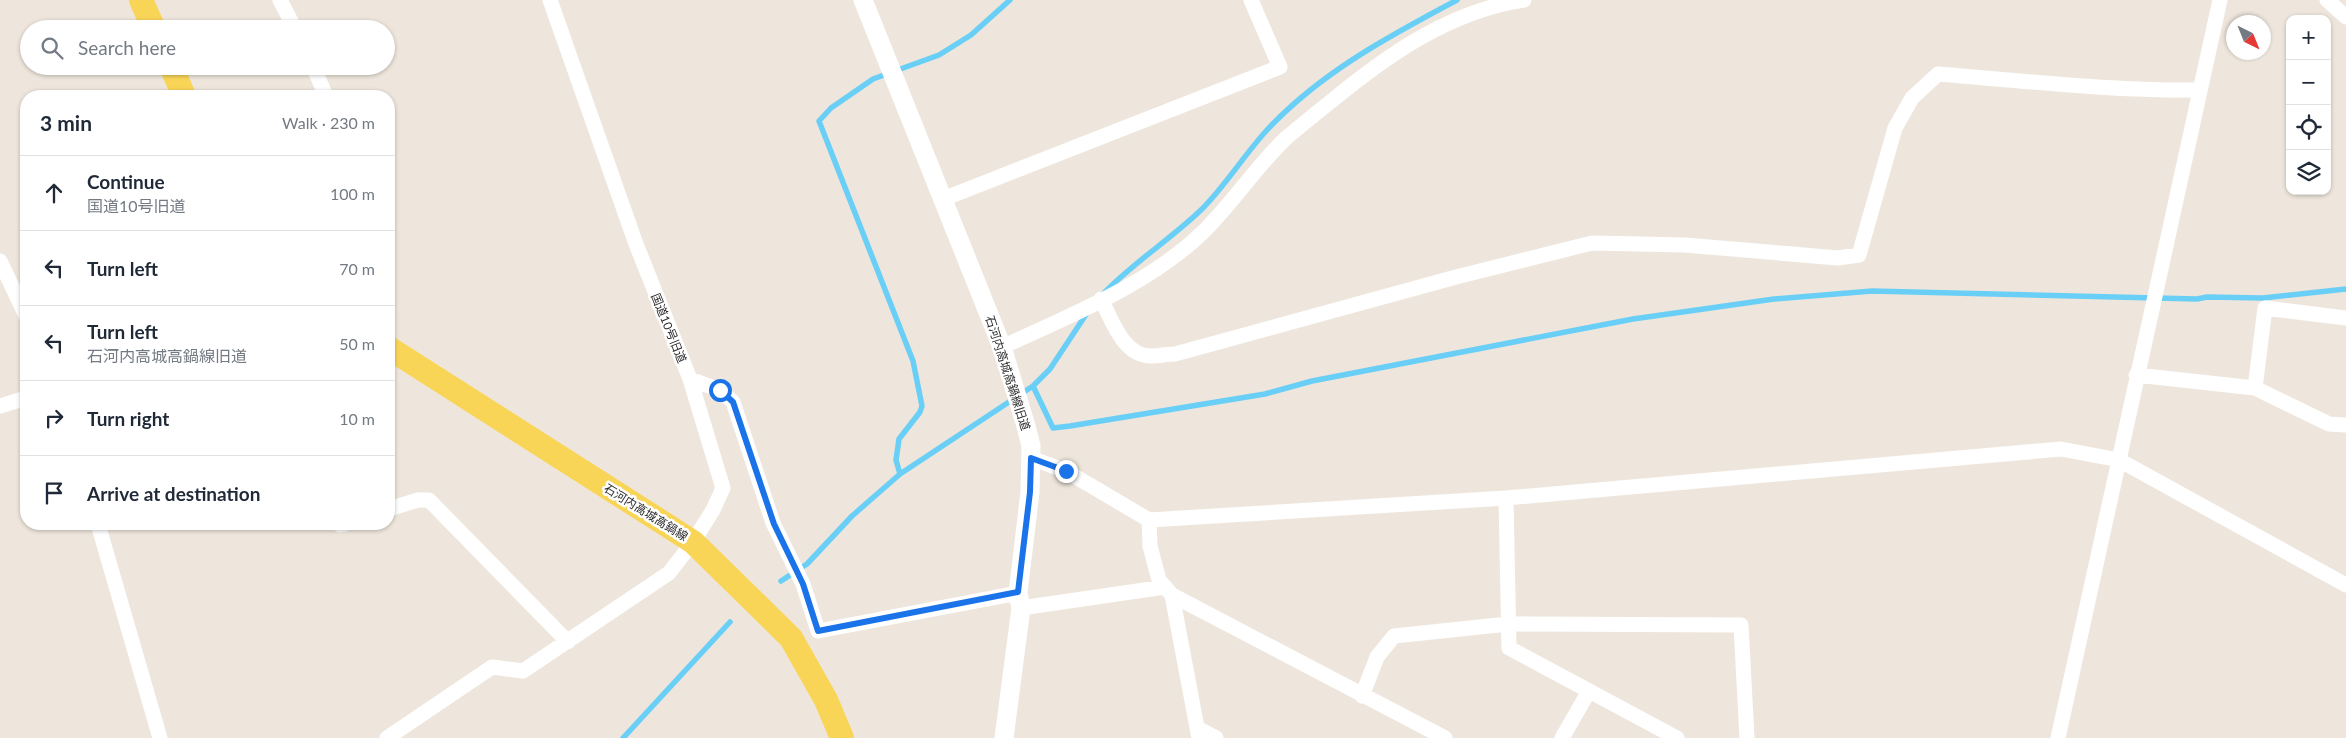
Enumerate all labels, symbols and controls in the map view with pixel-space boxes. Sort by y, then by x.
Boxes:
north arrow [2226,15,2271,60]
map controls [2286,15,2331,195]
button: + [2286,15,2331,60]
search box [20,20,395,75]
icon: search [38,34,66,62]
text: Search here [78,36,176,59]
button: − [2286,60,2331,105]
button: locate [2286,105,2331,150]
text: 3 min [40,110,92,135]
text: Walk · 230 m [282,113,375,132]
button: layers [2286,150,2331,195]
text: Continue [87,170,165,193]
icon: ahead [40,179,68,207]
text: 100 m [330,184,375,203]
text: 国道10号旧道 [87,196,186,215]
icon: left [40,254,68,282]
text: Turn left [87,257,158,280]
text: 70 m [339,259,375,278]
street label: 国道10号旧道 [648,291,690,365]
street label: 石河内高城高鍋線旧道 [982,314,1034,432]
text: Turn left [87,320,158,343]
icon: left [40,329,68,357]
text: 50 m [339,334,375,353]
text: 石河内高城高鍋線旧道 [87,346,247,365]
route start [709,379,732,402]
icon: right [40,404,68,432]
text: Turn right [87,407,169,430]
text: 10 m [339,409,375,428]
route end [1055,460,1078,483]
icon: arrive [40,479,68,507]
street label: 石河内高城高鍋線 [601,480,691,544]
text: Arrive at destination [87,482,260,505]

